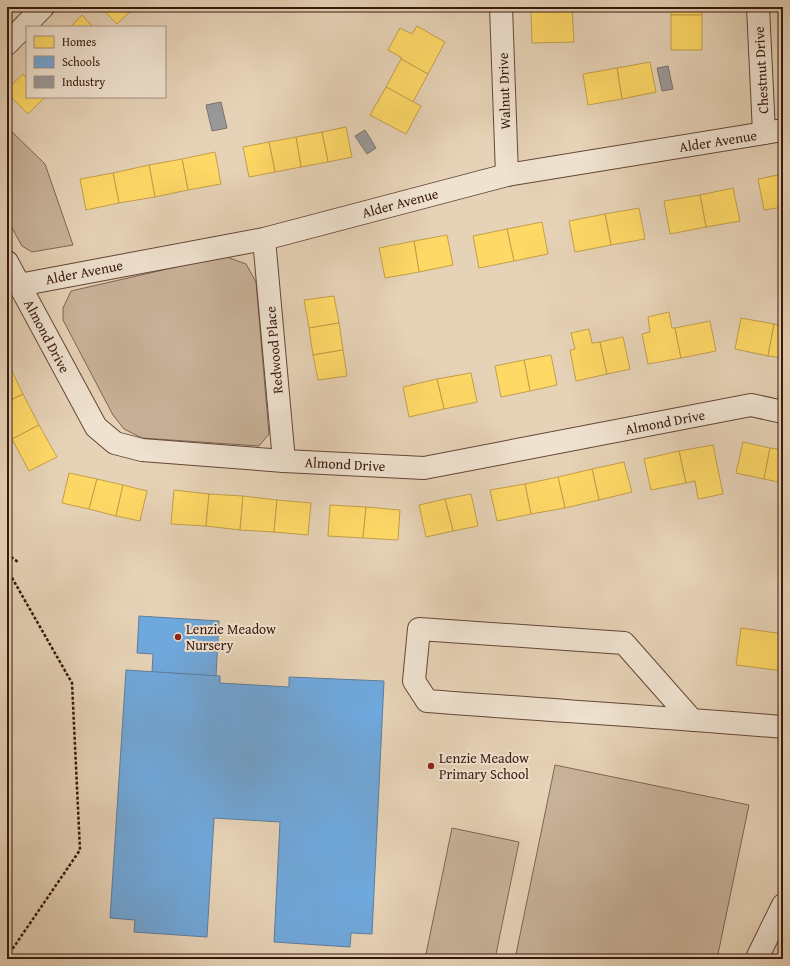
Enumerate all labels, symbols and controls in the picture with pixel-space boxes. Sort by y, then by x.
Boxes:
street label: Chestnut Drive [749,25,773,114]
legend [26,26,166,98]
text: Homes [62,33,97,50]
street label: Walnut Drive [493,52,515,130]
text: Schools [62,53,100,70]
text: Industry [62,73,105,90]
street label: Alder Avenue [678,125,759,157]
street label: Alder Avenue [360,183,441,223]
street label: Alder Avenue [44,255,125,289]
street label: Almond Drive [19,296,75,377]
street label: Redwood Place [260,305,288,394]
street label: Almond Drive [623,404,707,440]
street label: Almond Drive [304,452,386,476]
place label: Lenzie Meadow Nursery [186,619,276,655]
marker: Lenzie Meadow Nursery [173,632,183,642]
place label: Lenzie Meadow Primary School [439,748,529,784]
marker: Lenzie Meadow Primary School [426,761,436,771]

